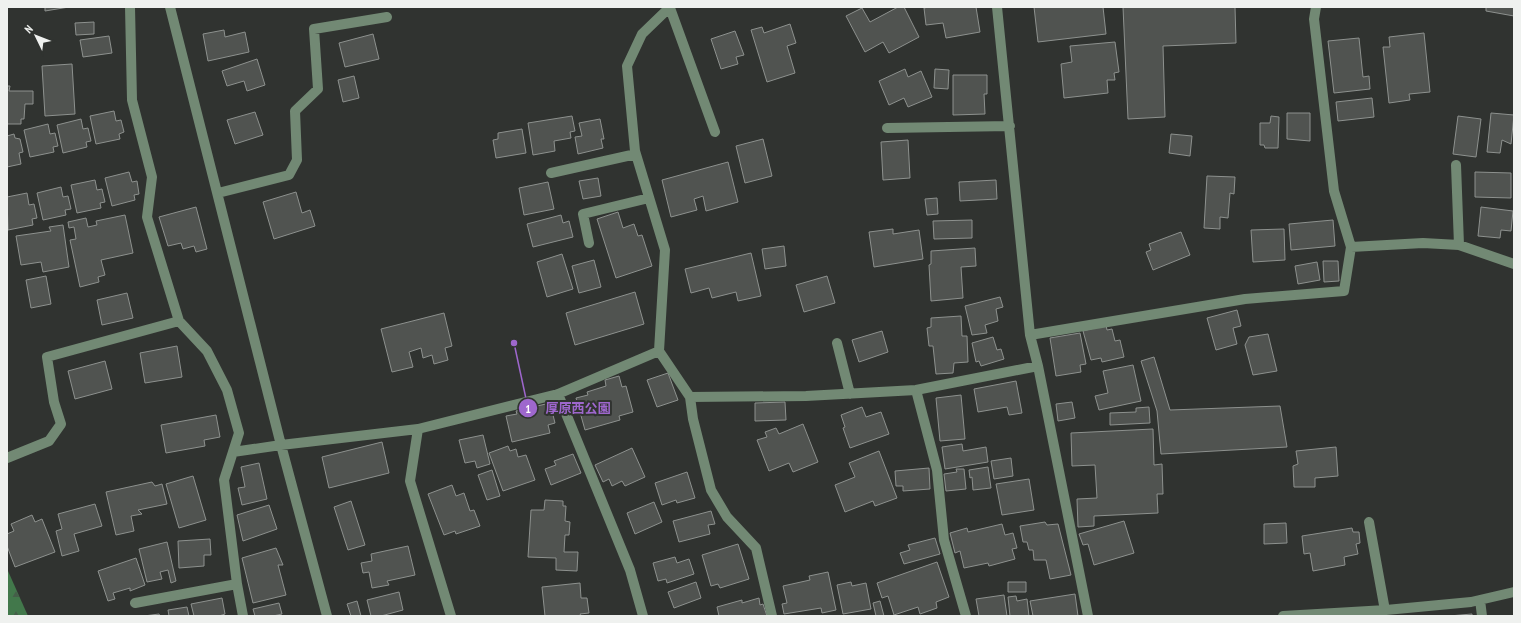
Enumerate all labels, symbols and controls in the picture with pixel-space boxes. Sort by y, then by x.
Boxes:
north arrow [16,16,56,56]
text: N [22,22,36,36]
callout: 厚原西公園 [518,396,619,421]
text: 厚原西公園 [545,400,611,417]
text: 1 [525,401,531,416]

